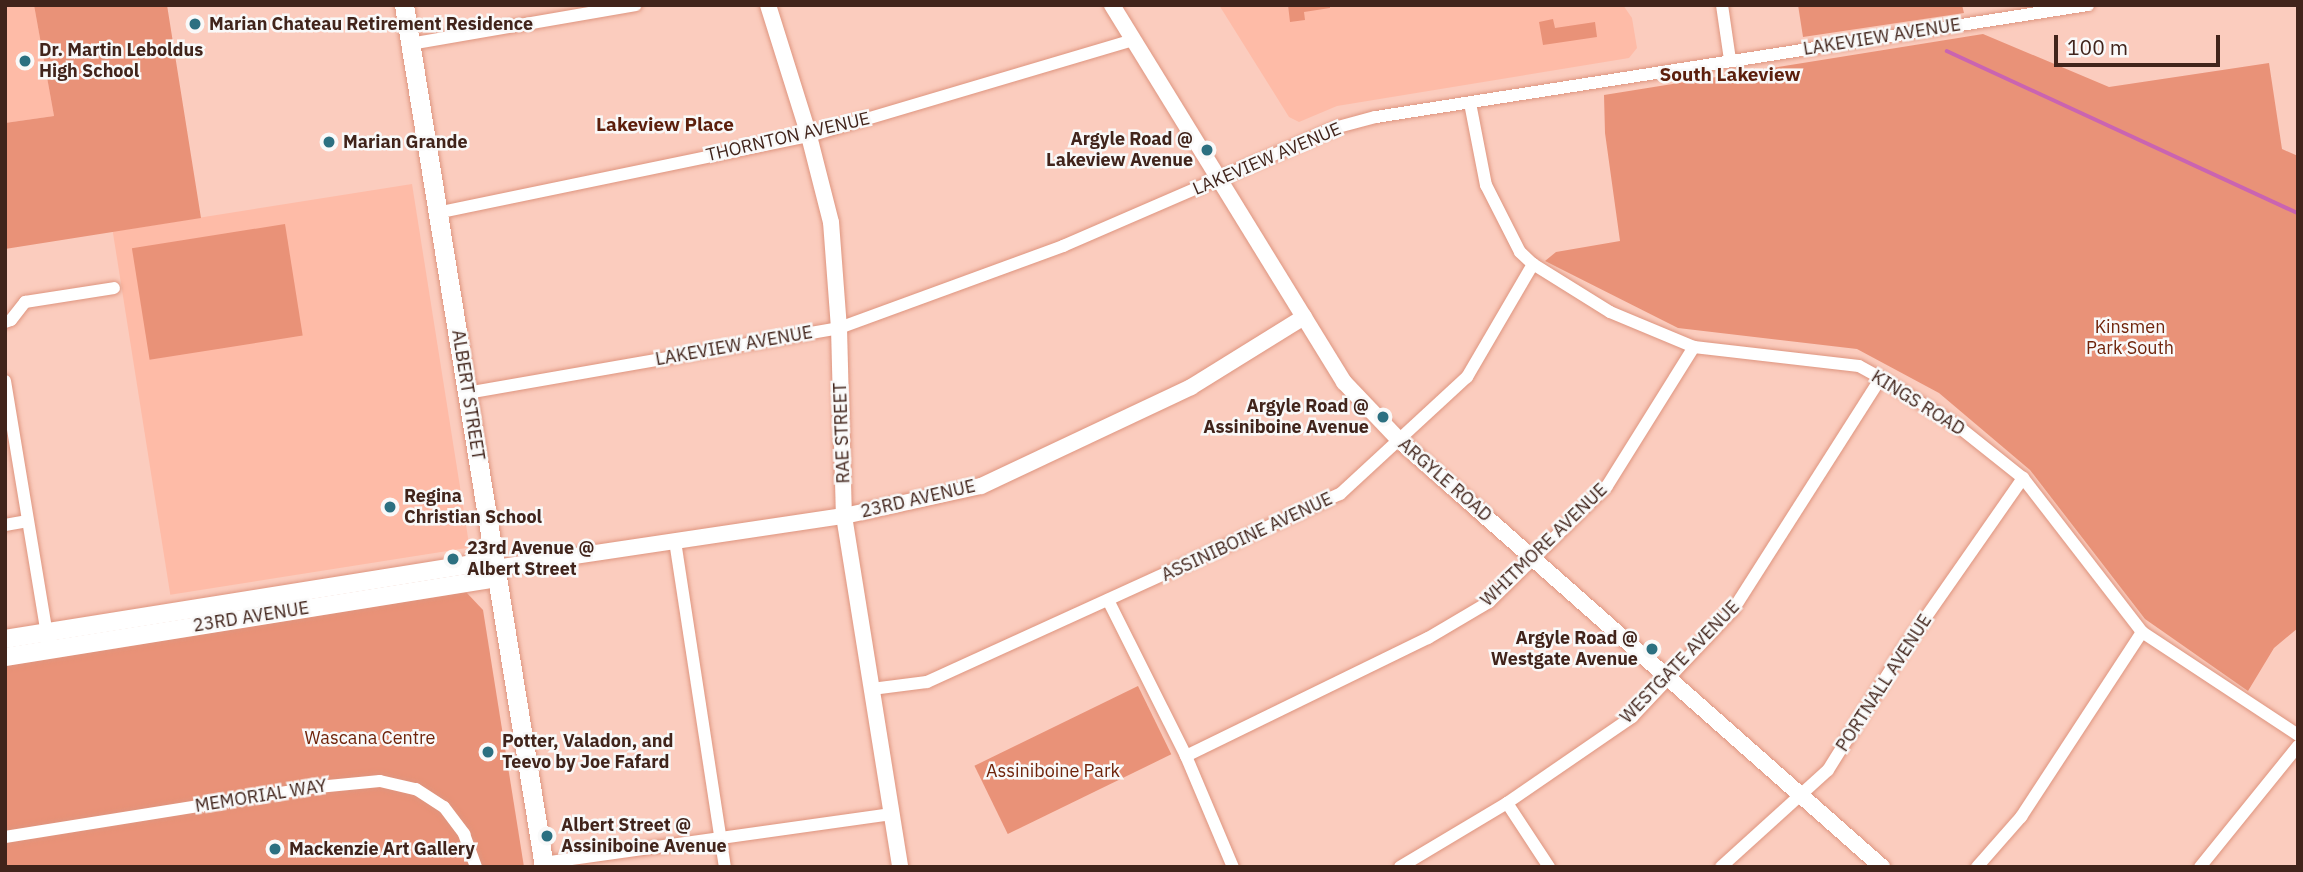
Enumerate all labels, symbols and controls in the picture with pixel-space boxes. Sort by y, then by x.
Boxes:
place label: Marian Chateau Retirement Residence [209,13,533,35]
street label: LAKEVIEW AVENUE [1802,14,1962,60]
marker: Marian Chateau Retirement Residence [187,16,203,32]
scale bar [2058,21,2224,65]
text: 100 m [2067,33,2128,61]
place label: Dr. Martin Leboldus High School [39,40,203,82]
marker: Dr. Martin Leboldus High School [17,53,33,69]
district label: South Lakeview [1659,64,1801,86]
street label: THORNTON AVENUE [704,108,872,166]
district label: Lakeview Place [596,114,734,136]
street label: LAKEVIEW AVENUE [1189,118,1345,200]
place label: Argyle Road @ Lakeview Avenue [1046,129,1193,172]
place label: Marian Grande [343,131,468,153]
marker: Marian Grande [321,134,337,150]
marker: Argyle Road @ Lakeview Avenue [1199,142,1215,158]
park label: Kinsmen Park South [2086,317,2174,360]
street label: LAKEVIEW AVENUE [654,322,814,370]
street label: ALBERT STREET [447,328,489,462]
street label: KINGS ROAD [1867,366,1969,440]
street label: RAE STREET [829,382,855,484]
place label: Argyle Road @ Assiniboine Avenue [1203,396,1369,438]
marker: Argyle Road @ Assiniboine Avenue [1375,409,1391,425]
street label: ARGYLE ROAD [1394,434,1496,526]
street label: 23RD AVENUE [859,475,977,523]
street label: WHITMORE AVENUE [1476,479,1612,611]
place label: Regina Christian School [404,486,542,528]
street label: ASSINIBOINE AVENUE [1158,488,1336,586]
marker: Regina Christian School [382,499,398,515]
place label: 23rd Avenue @ Albert Street [467,538,595,580]
marker: 23rd Avenue @ Albert Street [445,551,461,567]
street label: WESTGATE AVENUE [1616,596,1744,728]
street label: 23RD AVENUE [191,597,311,637]
street label: PORTNALL AVENUE [1832,610,1936,756]
place label: Argyle Road @ Westgate Avenue [1491,628,1638,670]
marker: Argyle Road @ Westgate Avenue [1644,641,1660,657]
park label: Wascana Centre [305,727,435,749]
place label: Potter, Valadon, and Teevo by Joe Fafard [502,731,673,774]
marker: Potter, Valadon, and Teevo by Joe Fafard [480,744,496,760]
park label: Assiniboine Park [986,760,1120,782]
street label: MEMORIAL WAY [194,775,328,817]
place label: Albert Street @ Assiniboine Avenue [561,815,727,858]
marker: Albert Street @ Assiniboine Avenue [539,828,555,844]
place label: Mackenzie Art Gallery [289,838,475,860]
marker: Mackenzie Art Gallery [267,841,283,857]

